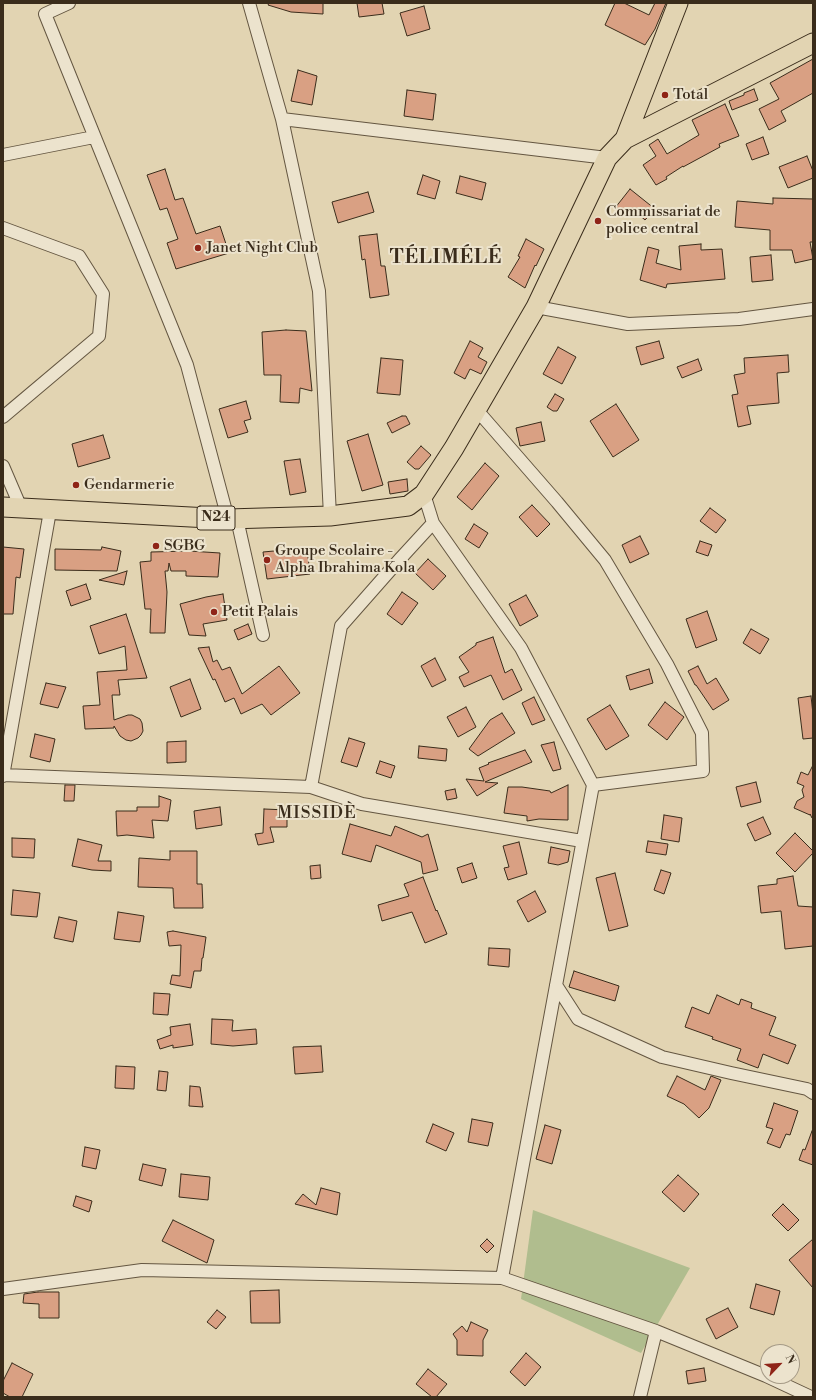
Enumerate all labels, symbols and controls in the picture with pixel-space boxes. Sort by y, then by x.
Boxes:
place label: Total [673,86,708,104]
marker: Total [660,90,670,100]
place label: Commissariat de police central [606,203,721,238]
marker: Commissariat de police central [593,216,603,226]
place label: Janet Night Club [206,239,318,257]
marker: Janet Night Club [193,243,203,253]
district label: TÉLIMÉLÉ [390,247,502,269]
place label: Gendarmerie [84,476,174,494]
marker: Gendarmerie [71,480,81,490]
road number: N24 [197,506,235,530]
place label: SGBG [164,537,205,555]
marker: SGBG [151,541,161,551]
place label: Groupe Scolaire - Alpha Ibrahima Kola [275,542,415,577]
marker: Groupe Scolaire - Alpha Ibrahima Kola [262,555,272,565]
place label: Petit Palais [222,603,298,621]
marker: Petit Palais [209,607,219,617]
district label: MISSIDÈ [277,804,357,824]
north arrow [760,1344,800,1384]
text: N [782,1352,798,1366]

